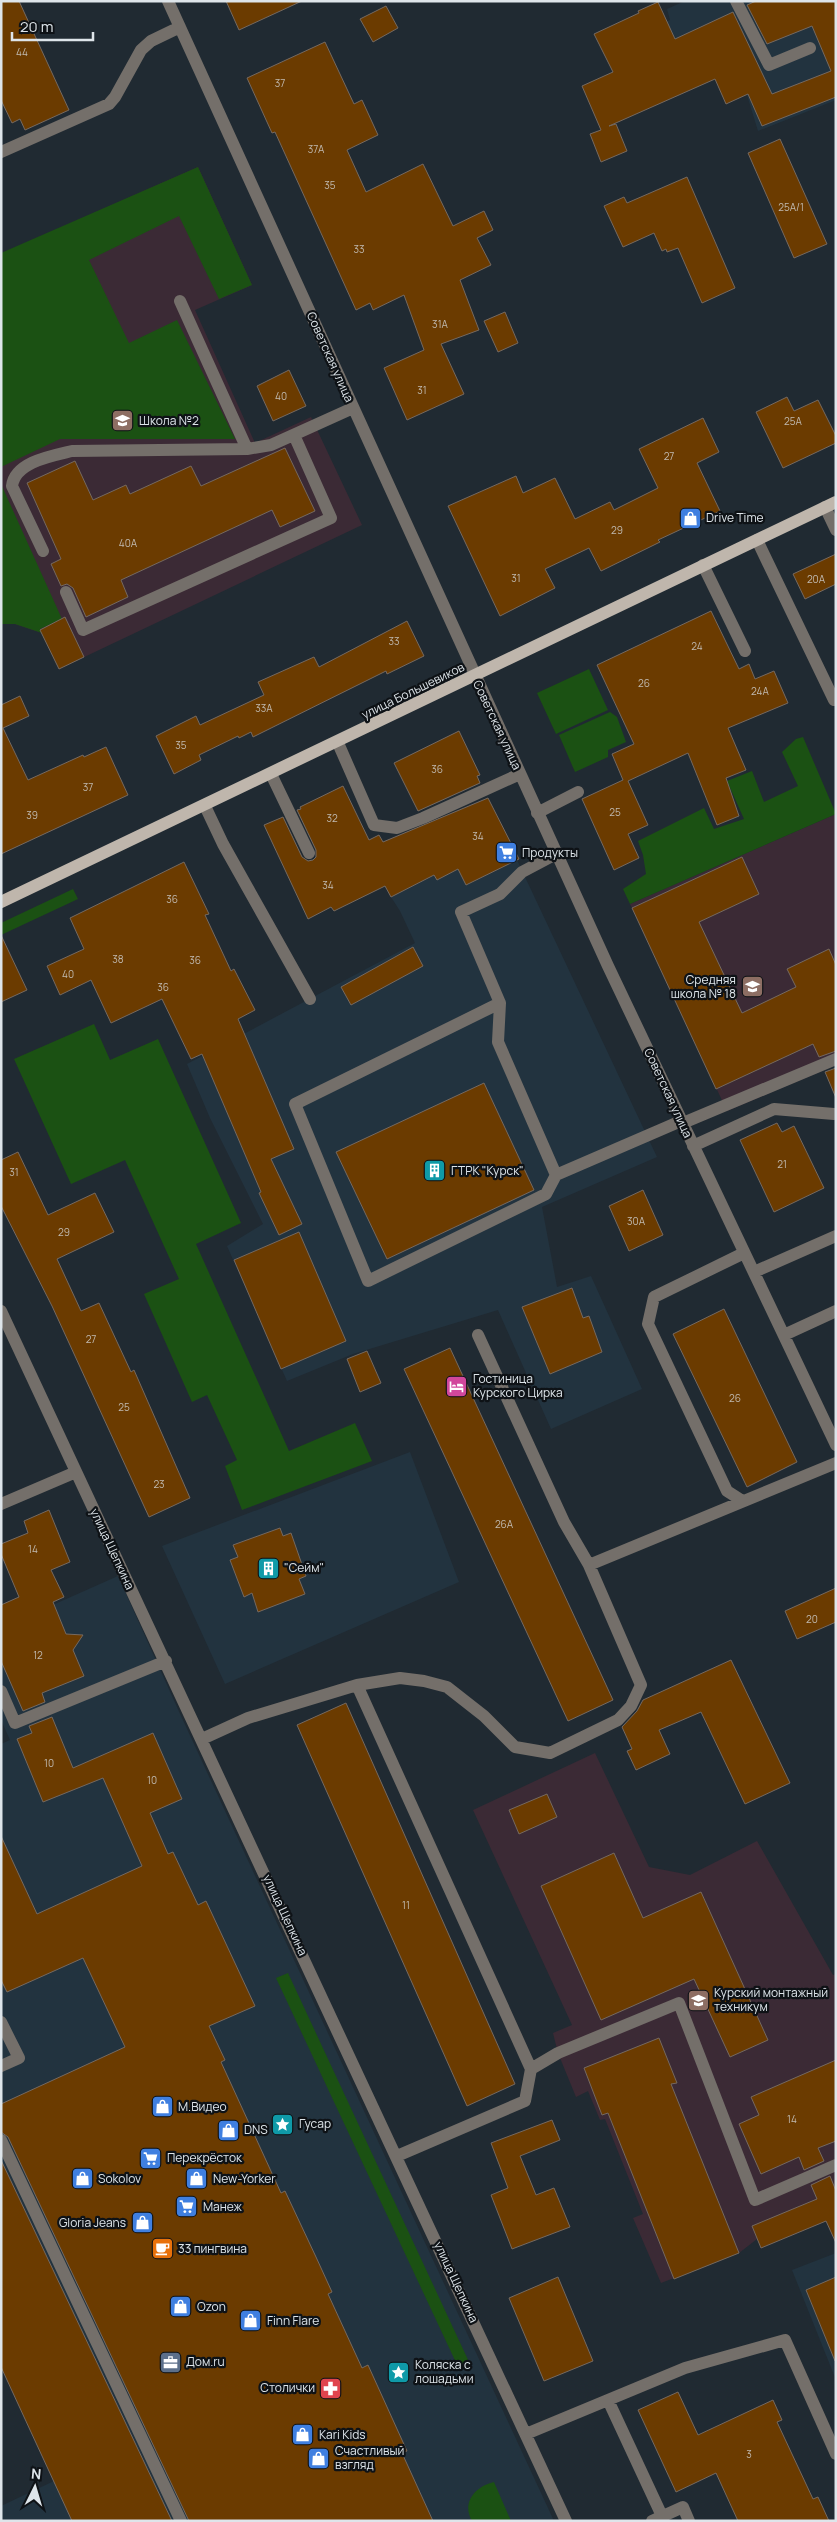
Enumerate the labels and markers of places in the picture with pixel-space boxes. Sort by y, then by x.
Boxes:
school or university icon: Школа №2 [111,409,135,433]
place label: Школа №2 [139,412,199,429]
shop icon: Drive Time [678,506,702,530]
place label: Drive Time [706,509,764,526]
supermarket icon: Продукты [494,841,518,865]
place label: Продукты [522,844,578,861]
place label: Средняя школа № 18 [671,971,736,1002]
school or university icon: Средняя школа № 18 [740,975,764,999]
building icon: ГТРК "Курск" [423,1159,447,1183]
place label: ГТРК "Курск" [451,1162,524,1179]
place label: Гостиница Курского Цирка [473,1370,563,1401]
hotel icon: Гостиница Курского Цирка [445,1374,469,1398]
building icon: "Сейм" [256,1556,280,1580]
place label: "Сейм" [284,1559,324,1576]
place label: Курский монтажный техникум [714,1984,828,2015]
school or university icon: Курский монтажный техникум [686,1988,710,2012]
shop icon: М.Видео [150,2095,174,2119]
place label: М.Видео [178,2098,227,2115]
place icon: Гусар [271,2112,295,2136]
place label: Гусар [299,2115,331,2132]
shop icon: DNS [216,2118,240,2142]
place label: DNS [244,2121,268,2138]
supermarket icon: Перекрёсток [139,2146,163,2170]
place label: Перекрёсток [167,2149,243,2166]
shop icon: Sokolov [70,2167,94,2191]
shop icon: New-Yorker [185,2167,209,2191]
place label: Sokolov [98,2170,141,2187]
place label: New-Yorker [213,2170,276,2187]
supermarket icon: Манеж [175,2195,199,2219]
place label: Манеж [203,2198,243,2215]
shop icon: Gloria Jeans [130,2211,154,2235]
place label: Gloria Jeans [59,2214,126,2231]
cafe icon: 33 пингвина [150,2237,174,2261]
place label: 33 пингвина [178,2240,247,2257]
shop icon: Ozon [169,2295,193,2319]
place label: Ozon [197,2298,226,2315]
shop icon: Finn Flare [239,2309,263,2333]
place label: Finn Flare [267,2312,319,2329]
office icon: Дом.ru [158,2350,182,2374]
place label: Дом.ru [186,2353,225,2370]
place label: Коляска с лошадьми [415,2356,474,2387]
place icon: Коляска с лошадьми [387,2360,411,2384]
pharmacy icon: Столички [319,2376,343,2400]
place label: Столички [260,2379,315,2396]
shop icon: Kari Kids [291,2423,315,2447]
place label: Kari Kids [319,2426,366,2443]
place label: Счастливый взгляд [335,2442,404,2473]
shop icon: Счастливый взгляд [307,2446,331,2470]

